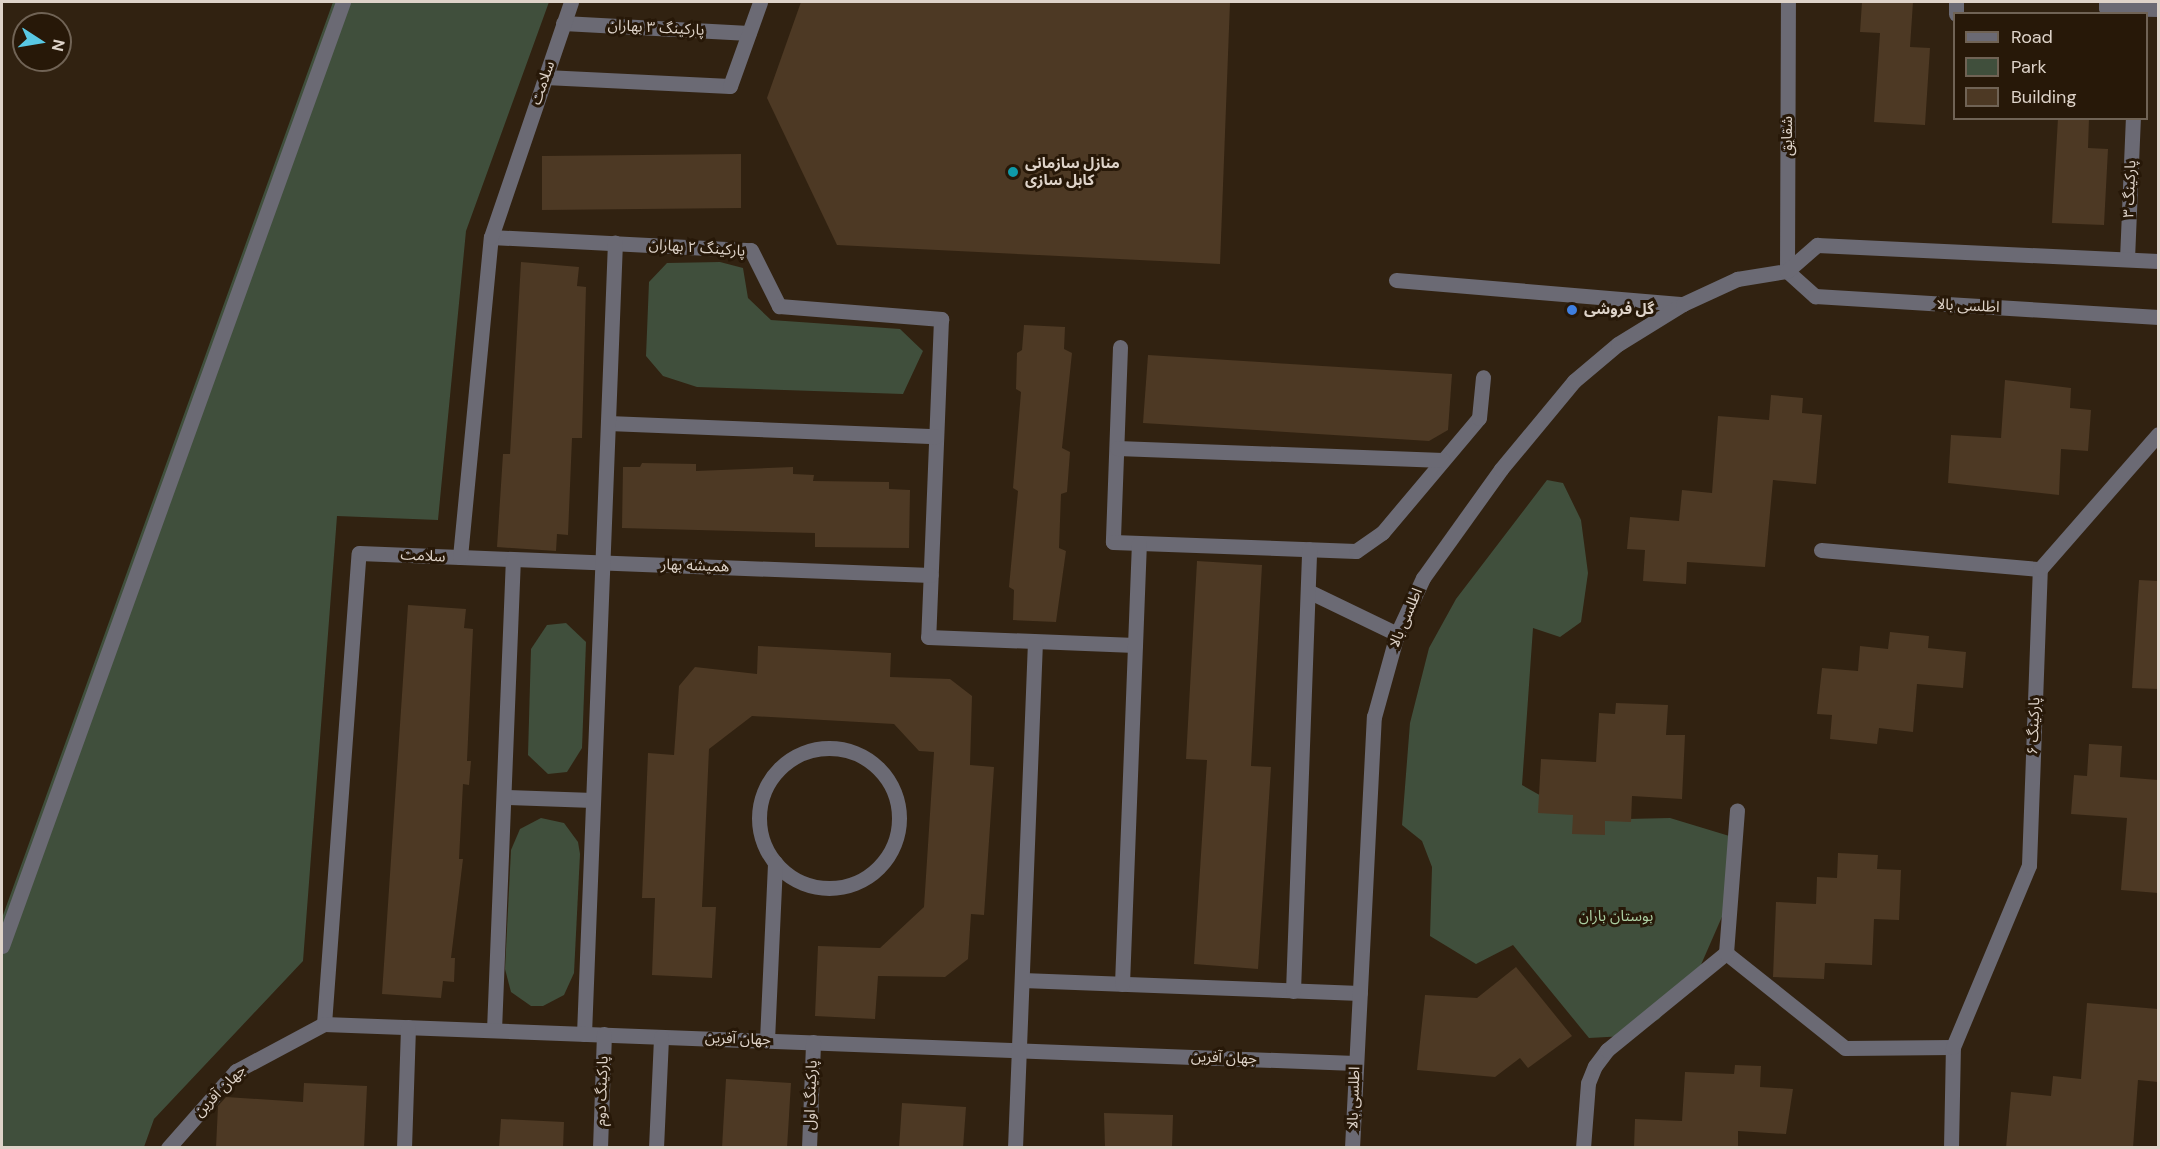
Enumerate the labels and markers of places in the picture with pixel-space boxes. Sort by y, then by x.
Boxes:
place label: منازل سازمانی کابل سازی [1025,154,1120,189]
marker: منازل سازمانی کابل سازی [1006,165,1020,179]
place label: گل فروشی [1584,301,1654,319]
marker: گل فروشی [1565,303,1579,317]

